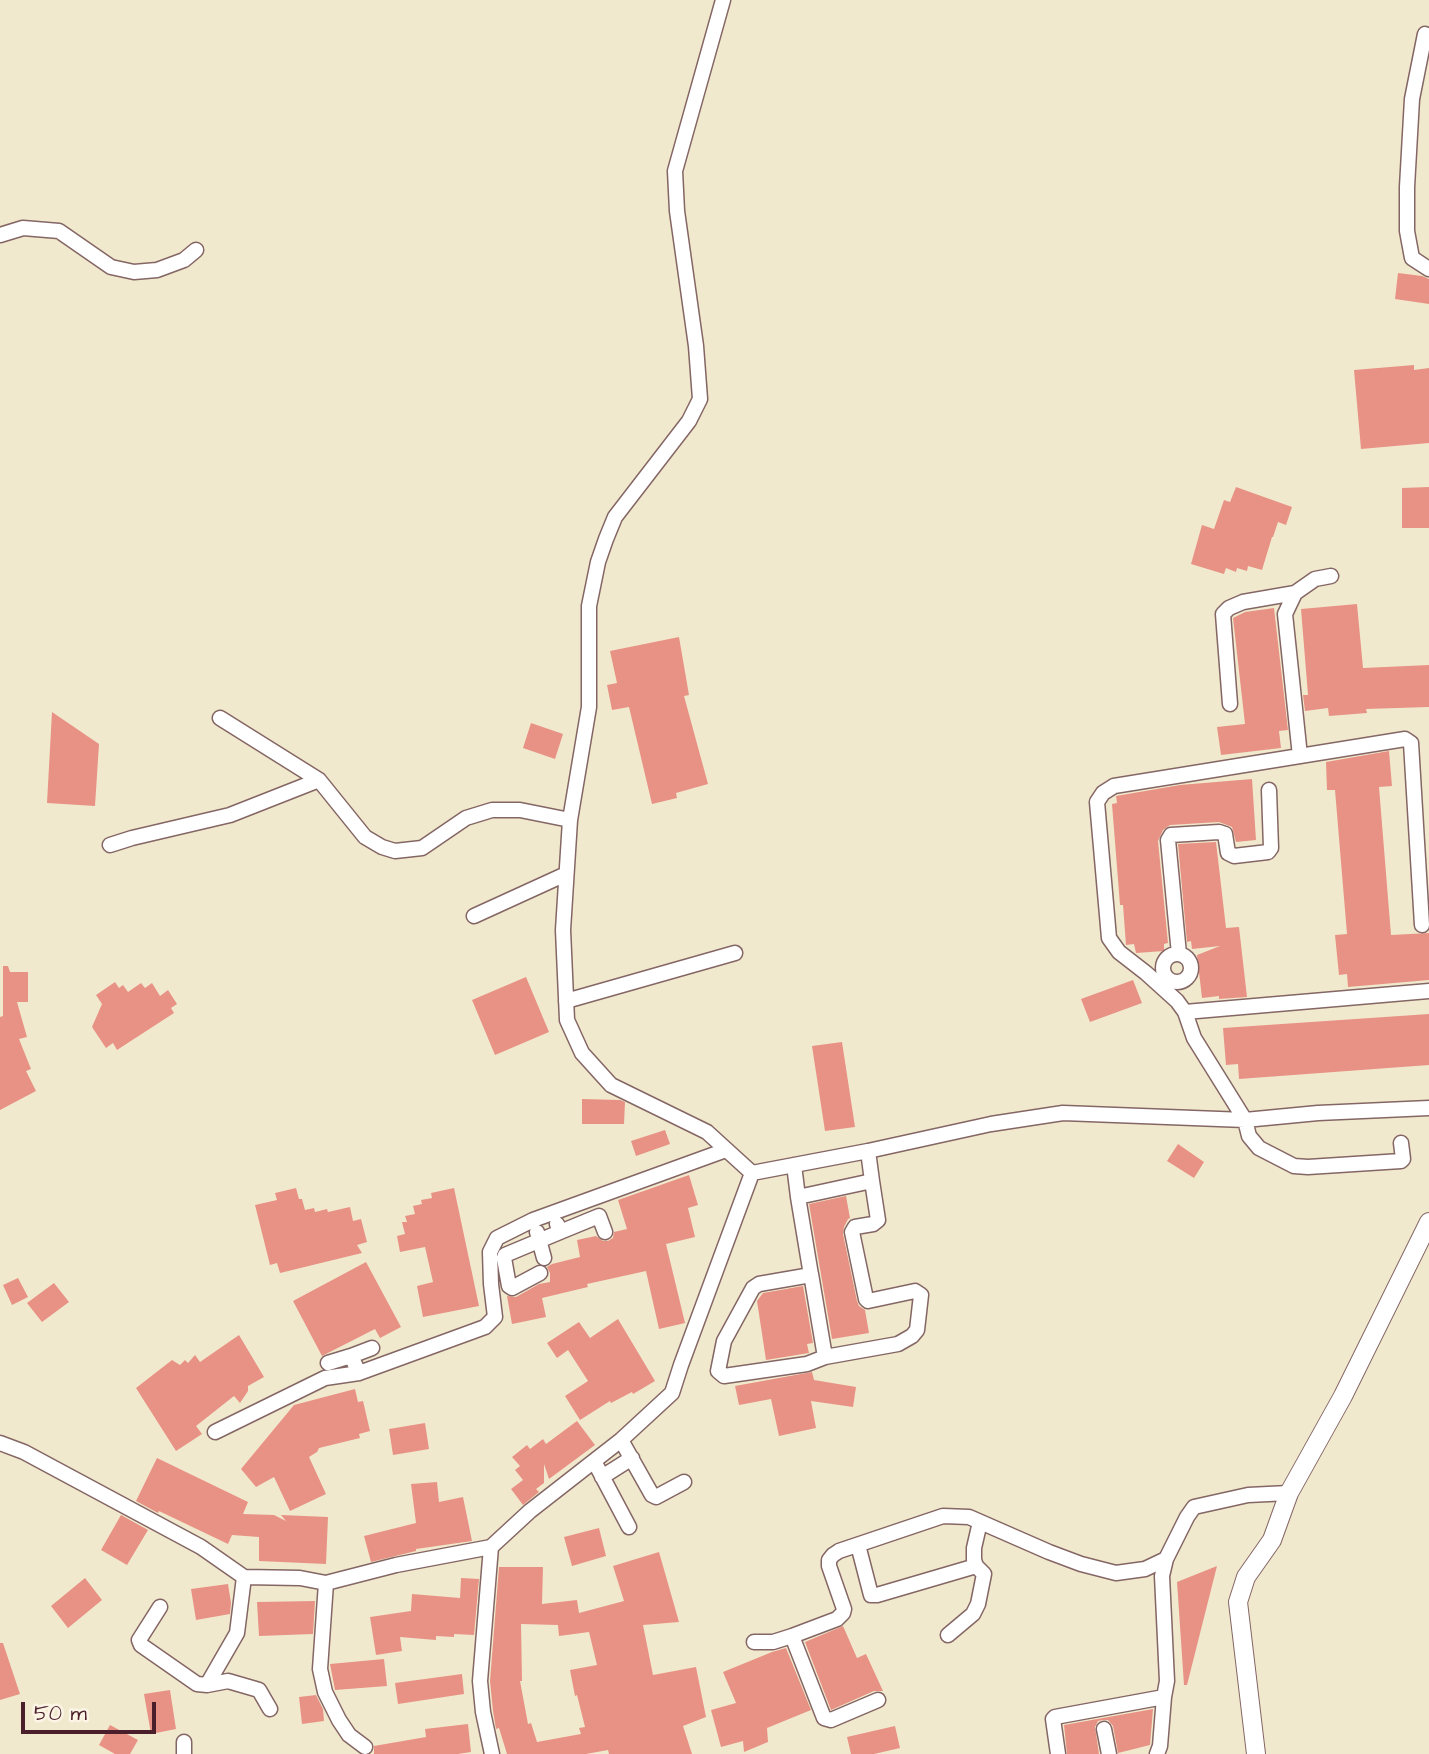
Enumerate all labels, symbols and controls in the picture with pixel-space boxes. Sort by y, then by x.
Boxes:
scale bar [24,1688,159,1732]
text: 50 m [34,1699,87,1728]

